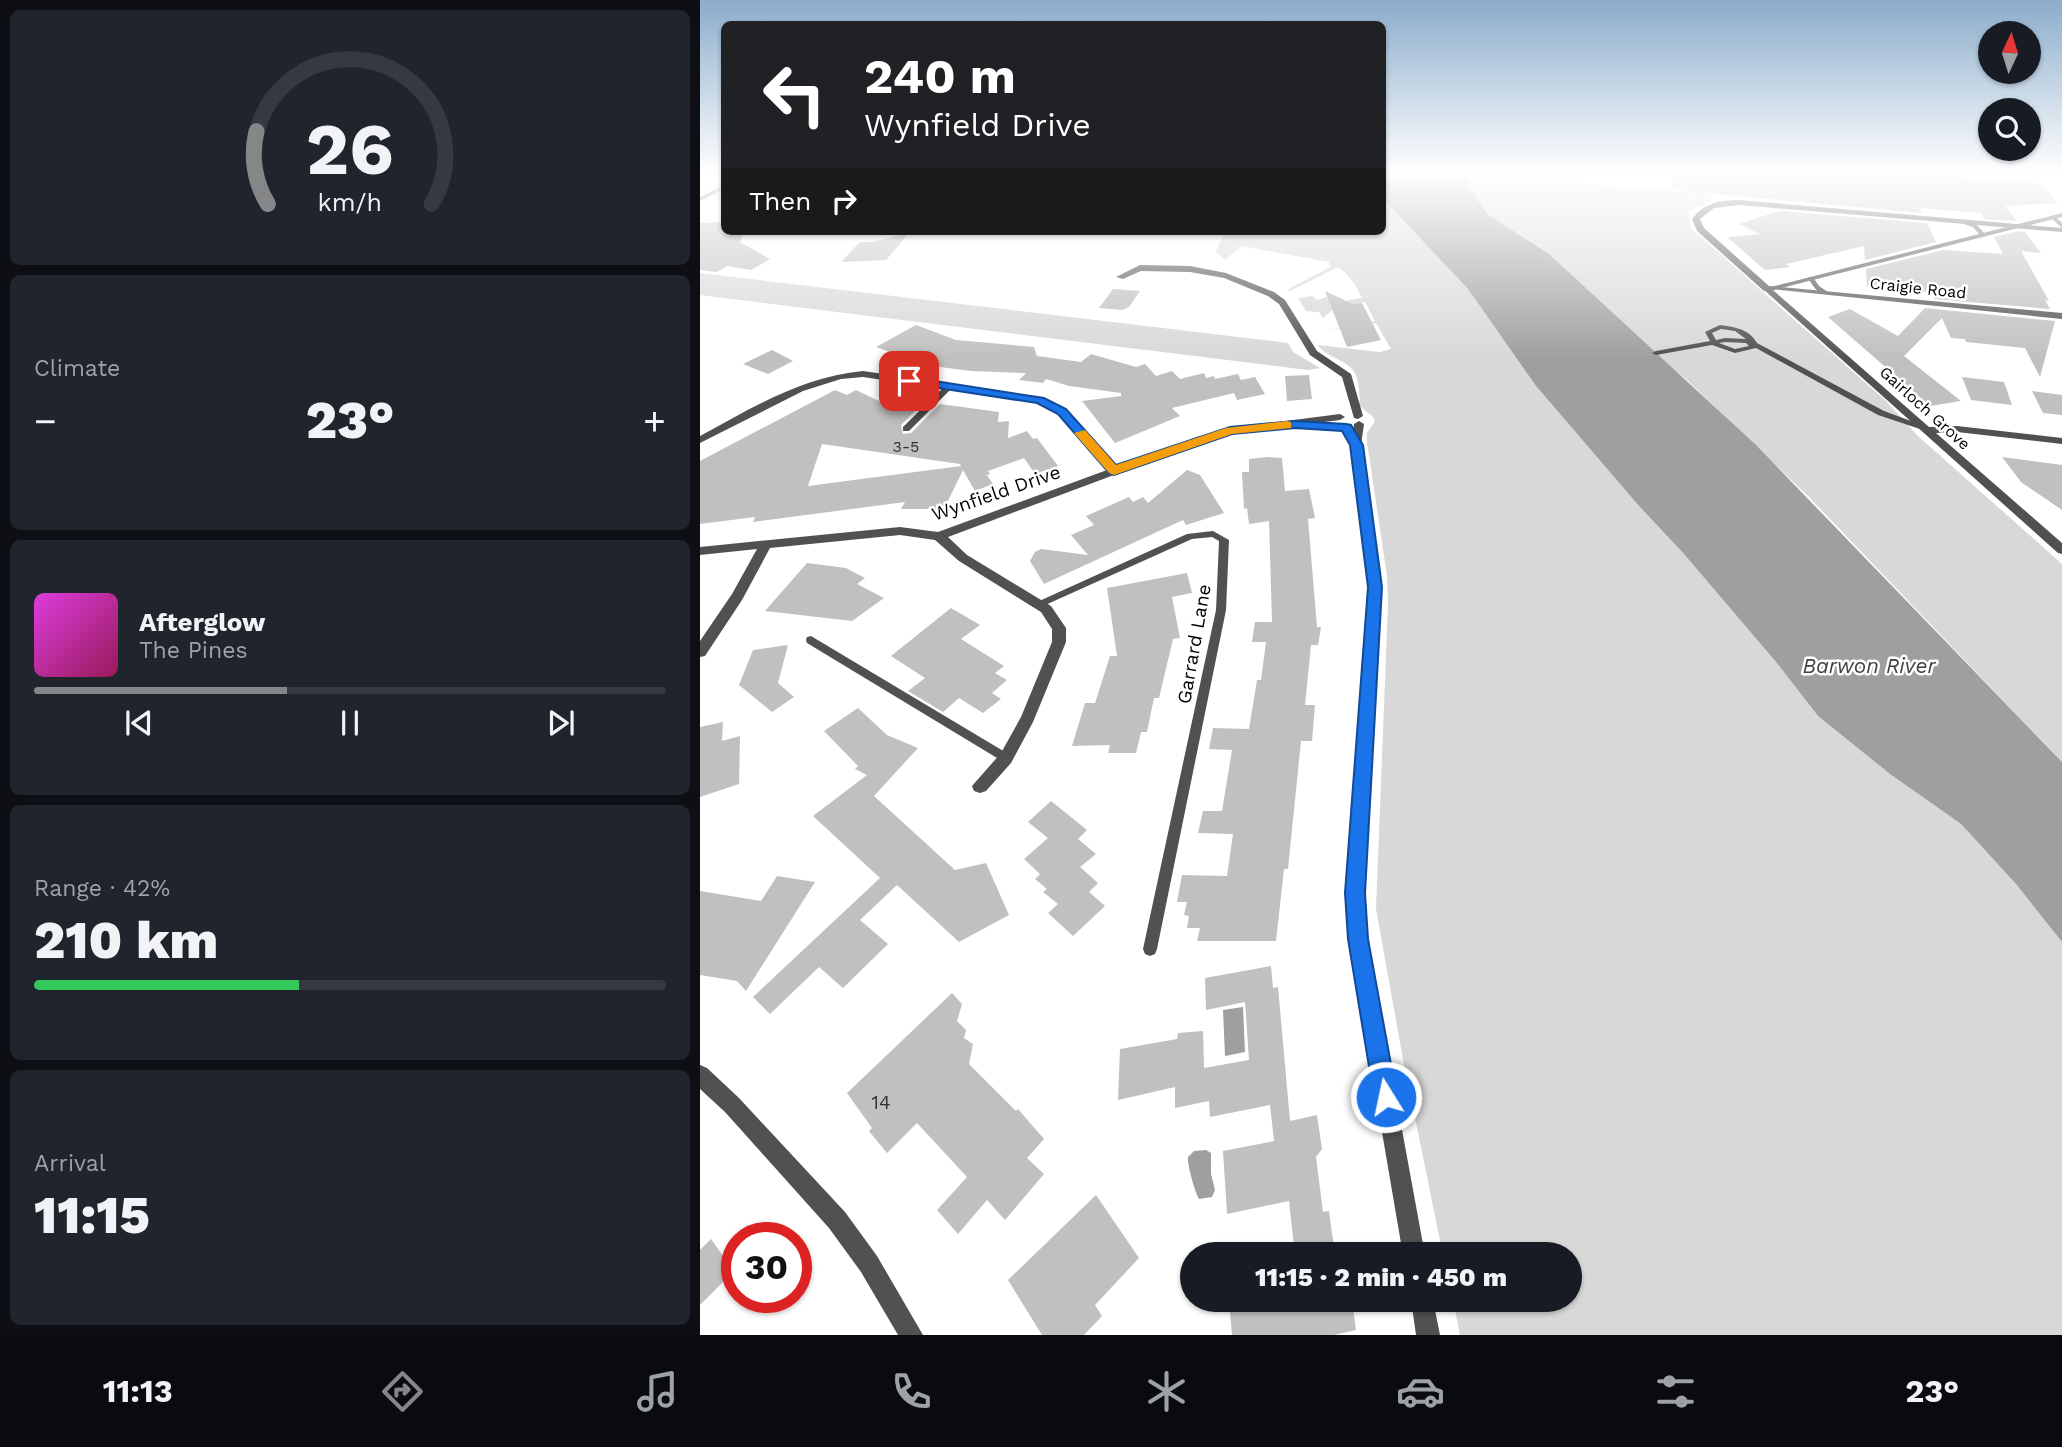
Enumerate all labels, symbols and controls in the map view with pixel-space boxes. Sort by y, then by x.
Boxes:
north arrow [1978,21,2040,84]
map controls [1978,21,2041,161]
text: 240 m [864,47,1016,105]
icon: left [749,49,840,140]
button: search [1978,98,2041,161]
text: 26 [306,106,394,192]
text: Wynfield Drive [864,106,1091,144]
icon: right [825,182,863,220]
text: Then [749,186,811,216]
text: km/h [318,187,382,216]
street label: Craigie Road [1869,273,1967,303]
pin [879,351,939,411]
text: Climate [34,355,120,382]
icon: arrive [890,362,928,400]
street label: Gairloch Grove [1876,362,1974,454]
text: 23° [306,390,394,451]
text: − [34,399,57,443]
text: + [643,399,666,443]
house number: 3-5 [893,437,919,456]
street label: Wynfield Drive [929,460,1063,526]
street label: Garrard Lane [1172,582,1216,706]
text: Afterglow [139,607,265,637]
text: The Pines [139,637,248,664]
water label: Barwon River [1802,653,1936,678]
icon: previous [120,704,158,742]
icon: pause [331,704,369,742]
icon: next [542,704,580,742]
text: Range · 42% [34,875,170,902]
text: 210 km [34,910,218,971]
position arrow [1349,1060,1423,1134]
house number: 14 [871,1091,891,1114]
text: Arrival [34,1150,106,1177]
text: 11:15 [34,1185,150,1246]
speed limit sign: 30 [721,1222,812,1313]
text: 11:15 · 2 min · 450 m [1255,1262,1507,1292]
icon: directions [378,1367,427,1416]
icon: music [633,1367,682,1416]
icon: phone [887,1367,936,1416]
icon: climate [1142,1367,1191,1416]
icon: car [1396,1367,1445,1416]
icon: filters [1651,1367,1700,1416]
text: 11:13 [103,1372,173,1410]
text: 23° [1905,1372,1959,1410]

